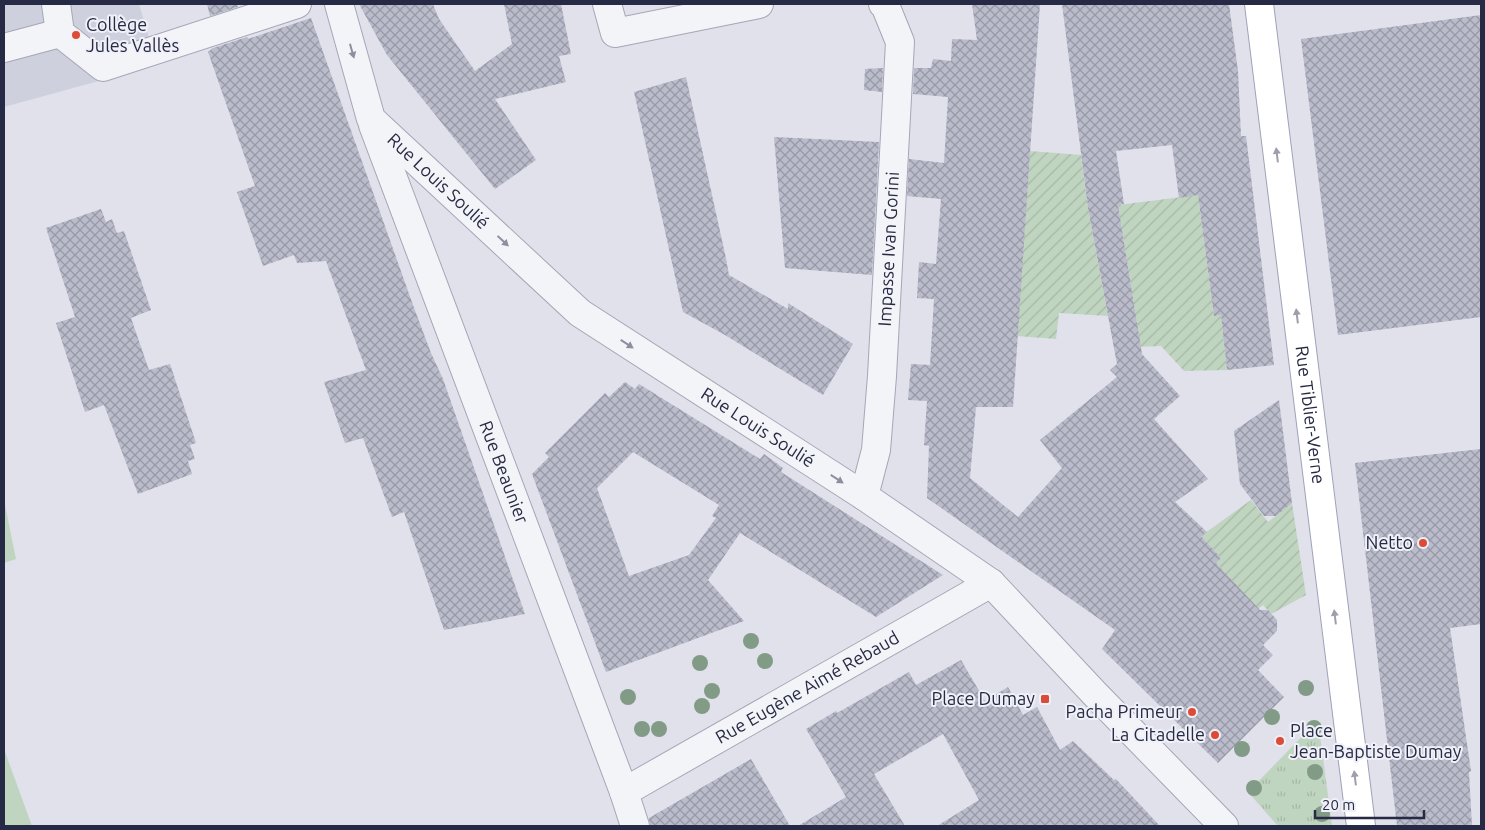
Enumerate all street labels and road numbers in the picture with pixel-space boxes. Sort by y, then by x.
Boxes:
street label: Rue Louis Soulié [384,129,494,233]
street label: Impasse Ivan Gorini [874,171,902,327]
street label: Rue Tiblier-Verne [1292,344,1329,485]
street label: Rue Louis Soulié [698,383,819,471]
street label: Rue Beaunier [476,418,533,526]
street label: Rue Eugène Aimé Rebaud [712,627,902,747]

